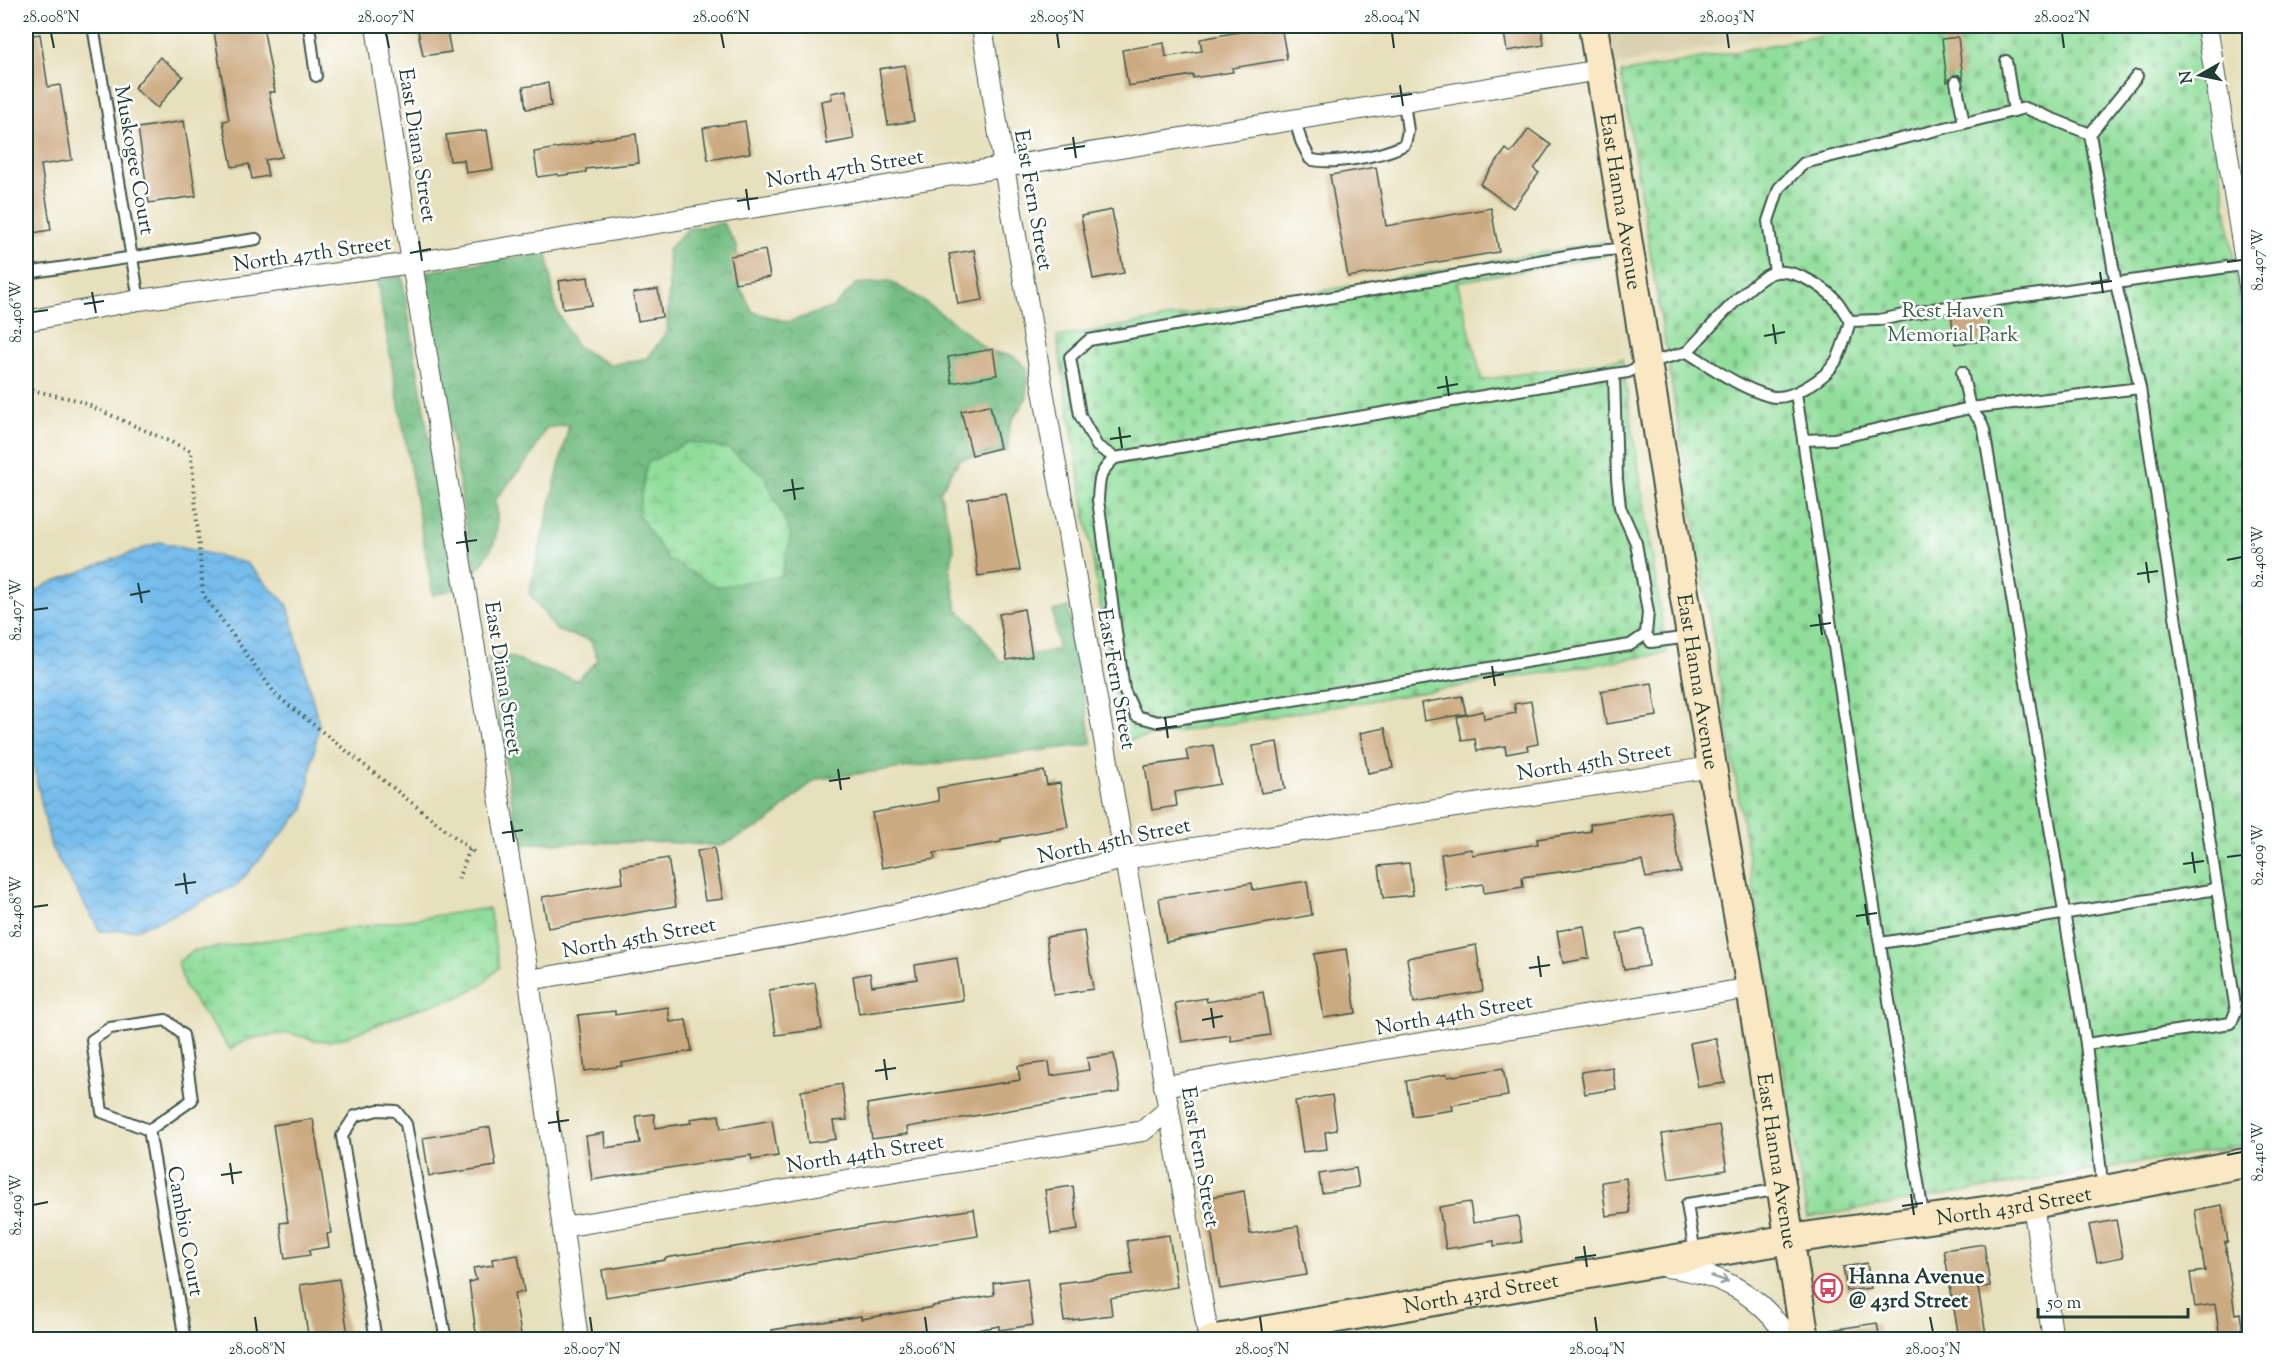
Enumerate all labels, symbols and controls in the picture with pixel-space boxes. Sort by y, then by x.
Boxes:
text: 28.008°N [23,8,80,29]
text: 28.007°N [358,8,415,29]
text: 28.006°N [693,8,749,29]
text: 28.005°N [1030,8,1084,29]
text: 28.004°N [1364,8,1420,29]
text: 28.003°N [1699,8,1755,29]
text: 28.002°N [2034,8,2090,29]
north arrow [2170,45,2230,105]
street label: East Diana Street [389,66,443,224]
text: N [2175,69,2200,85]
street label: Muskogee Court [105,83,161,237]
street label: East Hanna Avenue [1590,112,1648,292]
street label: East Fern Street [1005,128,1059,273]
street label: North 47th Street [764,143,926,197]
street label: North 47th Street [231,229,393,281]
text: 82.407°W [2249,229,2270,291]
text: 82.406°W [7,281,28,343]
park label: Rest Haven Memorial Park [1887,297,2019,351]
text: 82.408°W [2249,526,2270,588]
text: 82.407°W [7,579,28,641]
street label: East Hanna Avenue [1667,592,1725,772]
street label: East Diana Street [475,599,529,757]
street label: East Fern Street [1088,607,1142,752]
street label: North 45th Street [1515,736,1674,790]
street label: North 45th Street [1035,811,1194,873]
text: 82.409°W [2249,824,2270,886]
text: 82.408°W [7,876,28,938]
street label: North 45th Street [560,911,719,967]
street label: North 44th Street [1373,987,1535,1045]
street label: East Hanna Avenue [1747,1071,1804,1252]
street label: East Fern Street [1172,1085,1226,1230]
text: 82.410°W [2249,1122,2270,1181]
street label: North 44th Street [784,1128,946,1182]
street label: Cambio Court [158,1164,210,1299]
text: 82.409°W [7,1174,28,1236]
street label: North 43rd Street [1934,1180,2095,1235]
place label: Hanna Avenue @ 43rd Street [1849,1263,1985,1317]
street label: North 43rd Street [1401,1267,1561,1323]
bus stop icon: Hanna Avenue @ 43rd Street [1812,1272,1844,1304]
one-way arrow [1710,1275,1729,1286]
scale bar [2038,1281,2188,1319]
text: 50 m [2046,1291,2082,1317]
text: 28.008°N [229,1340,286,1361]
text: 28.007°N [564,1340,621,1361]
text: 28.006°N [899,1340,955,1361]
text: 28.005°N [1235,1340,1289,1361]
text: 28.004°N [1569,1340,1625,1361]
text: 28.003°N [1905,1340,1961,1361]

